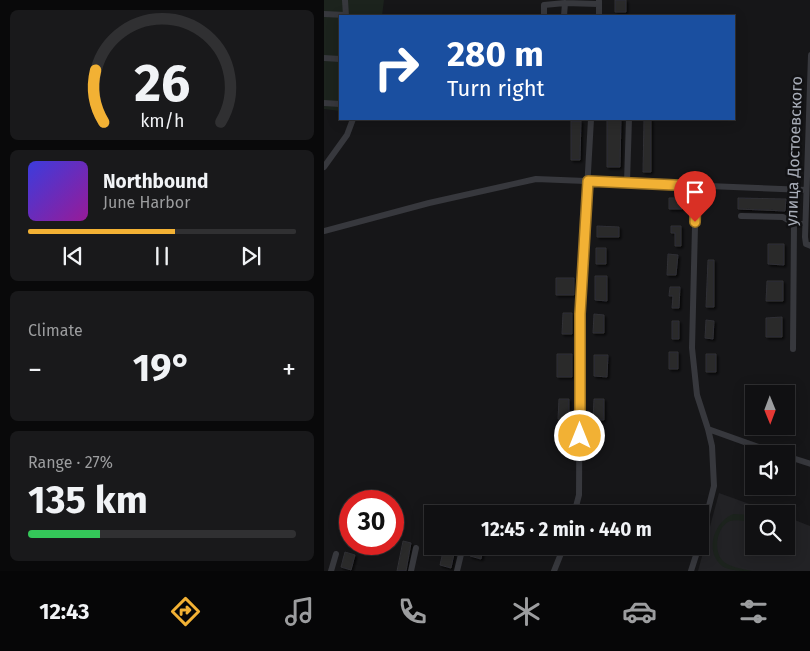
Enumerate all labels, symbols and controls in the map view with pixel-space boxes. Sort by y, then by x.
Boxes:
text: 280 m [447,33,544,75]
icon: right [364,35,429,100]
text: 26 [134,52,190,115]
text: Turn right [447,75,544,102]
street label: улица Достоевского [782,76,806,226]
text: km/h [140,110,184,132]
text: Northbound [103,170,208,193]
pin [674,171,716,222]
icon: arrive [681,178,709,206]
text: June Harbor [103,193,190,212]
icon: previous [59,242,87,270]
icon: pause [148,242,176,270]
icon: next [237,242,265,270]
text: Climate [28,321,83,340]
text: 19° [133,345,191,391]
text: − [28,353,42,386]
text: + [282,353,296,386]
north arrow [745,385,795,435]
map controls [745,385,795,555]
position arrow [553,409,605,461]
button: sound [745,445,795,495]
text: Range · 27% [28,453,113,472]
text: 135 km [28,477,148,523]
speed limit sign: 30 [339,490,404,555]
button: search [745,505,795,555]
text: 12:45 · 2 min · 440 m [481,518,652,541]
icon: directions [168,594,203,629]
icon: music [282,594,317,629]
icon: phone [395,594,430,629]
icon: climate [509,594,544,629]
icon: car [622,594,657,629]
icon: filters [736,594,771,629]
text: 12:43 [39,598,90,625]

